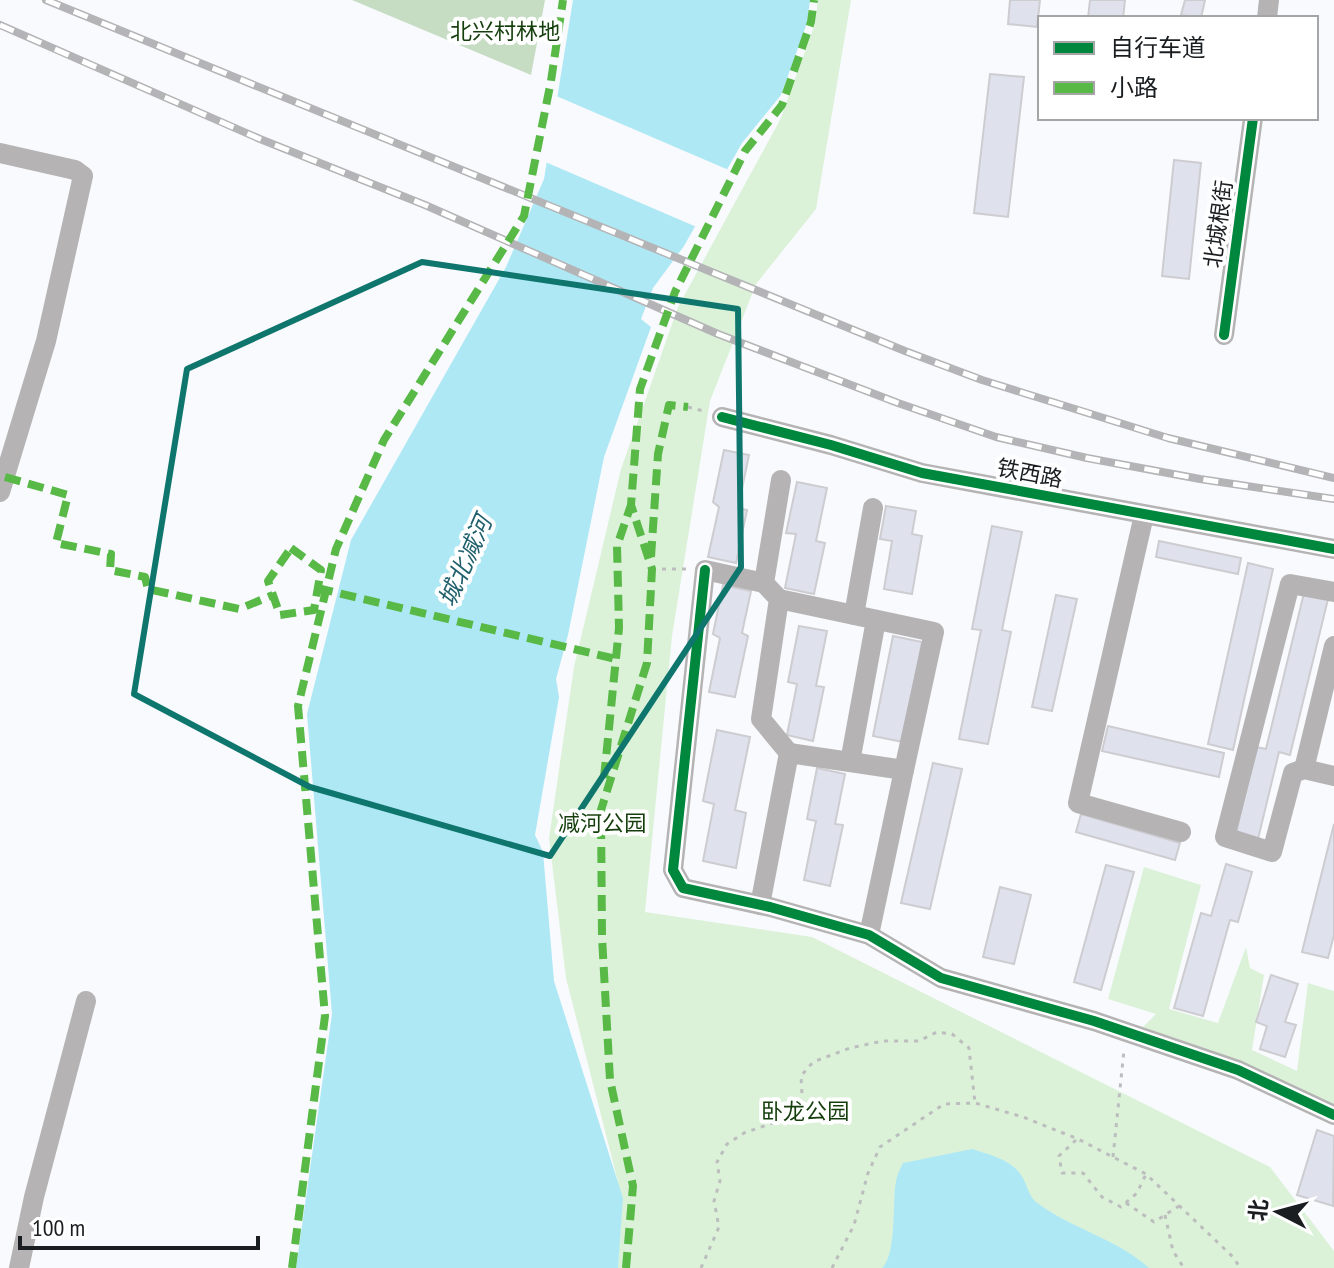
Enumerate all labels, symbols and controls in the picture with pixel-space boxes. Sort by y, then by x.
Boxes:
legend [1038,16,1318,120]
park label: 北兴村林地 [450,17,560,45]
text: 自行车道 [1110,32,1206,63]
text: 小路 [1110,72,1158,103]
street label: 北城根街 [1198,178,1238,270]
street label: 铁西路 [995,453,1065,493]
water label: 城北减河 [431,507,500,611]
park label: 减河公园 [558,809,646,837]
park label: 卧龙公园 [761,1097,849,1125]
north arrow [1238,1172,1318,1252]
text: 北 [1243,1197,1273,1222]
scale bar [20,1200,258,1250]
text: 100 m [32,1212,85,1243]

